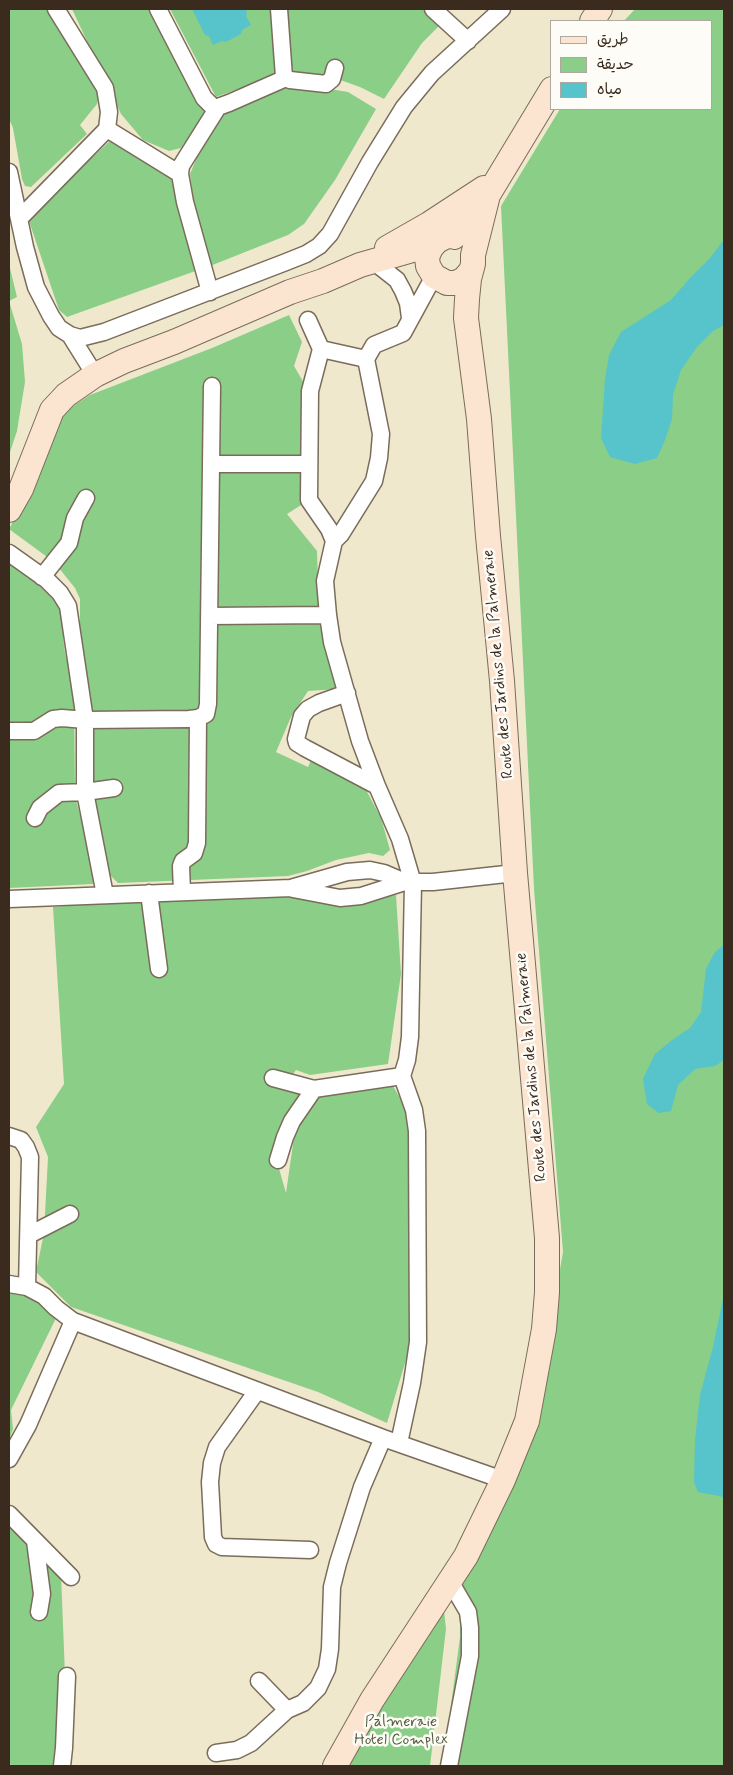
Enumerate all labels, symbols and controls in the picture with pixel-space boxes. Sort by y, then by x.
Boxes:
legend [550,20,713,110]
text: طريق [597,30,629,50]
text: حديقة [597,55,634,75]
text: مياه [597,80,622,100]
street label: Route des Jardins de la Palmeraie [479,549,519,779]
street label: Route des Jardins de la Palmeraie [512,952,552,1182]
park label: Palmeraie Hotel Complex [354,1713,448,1751]

